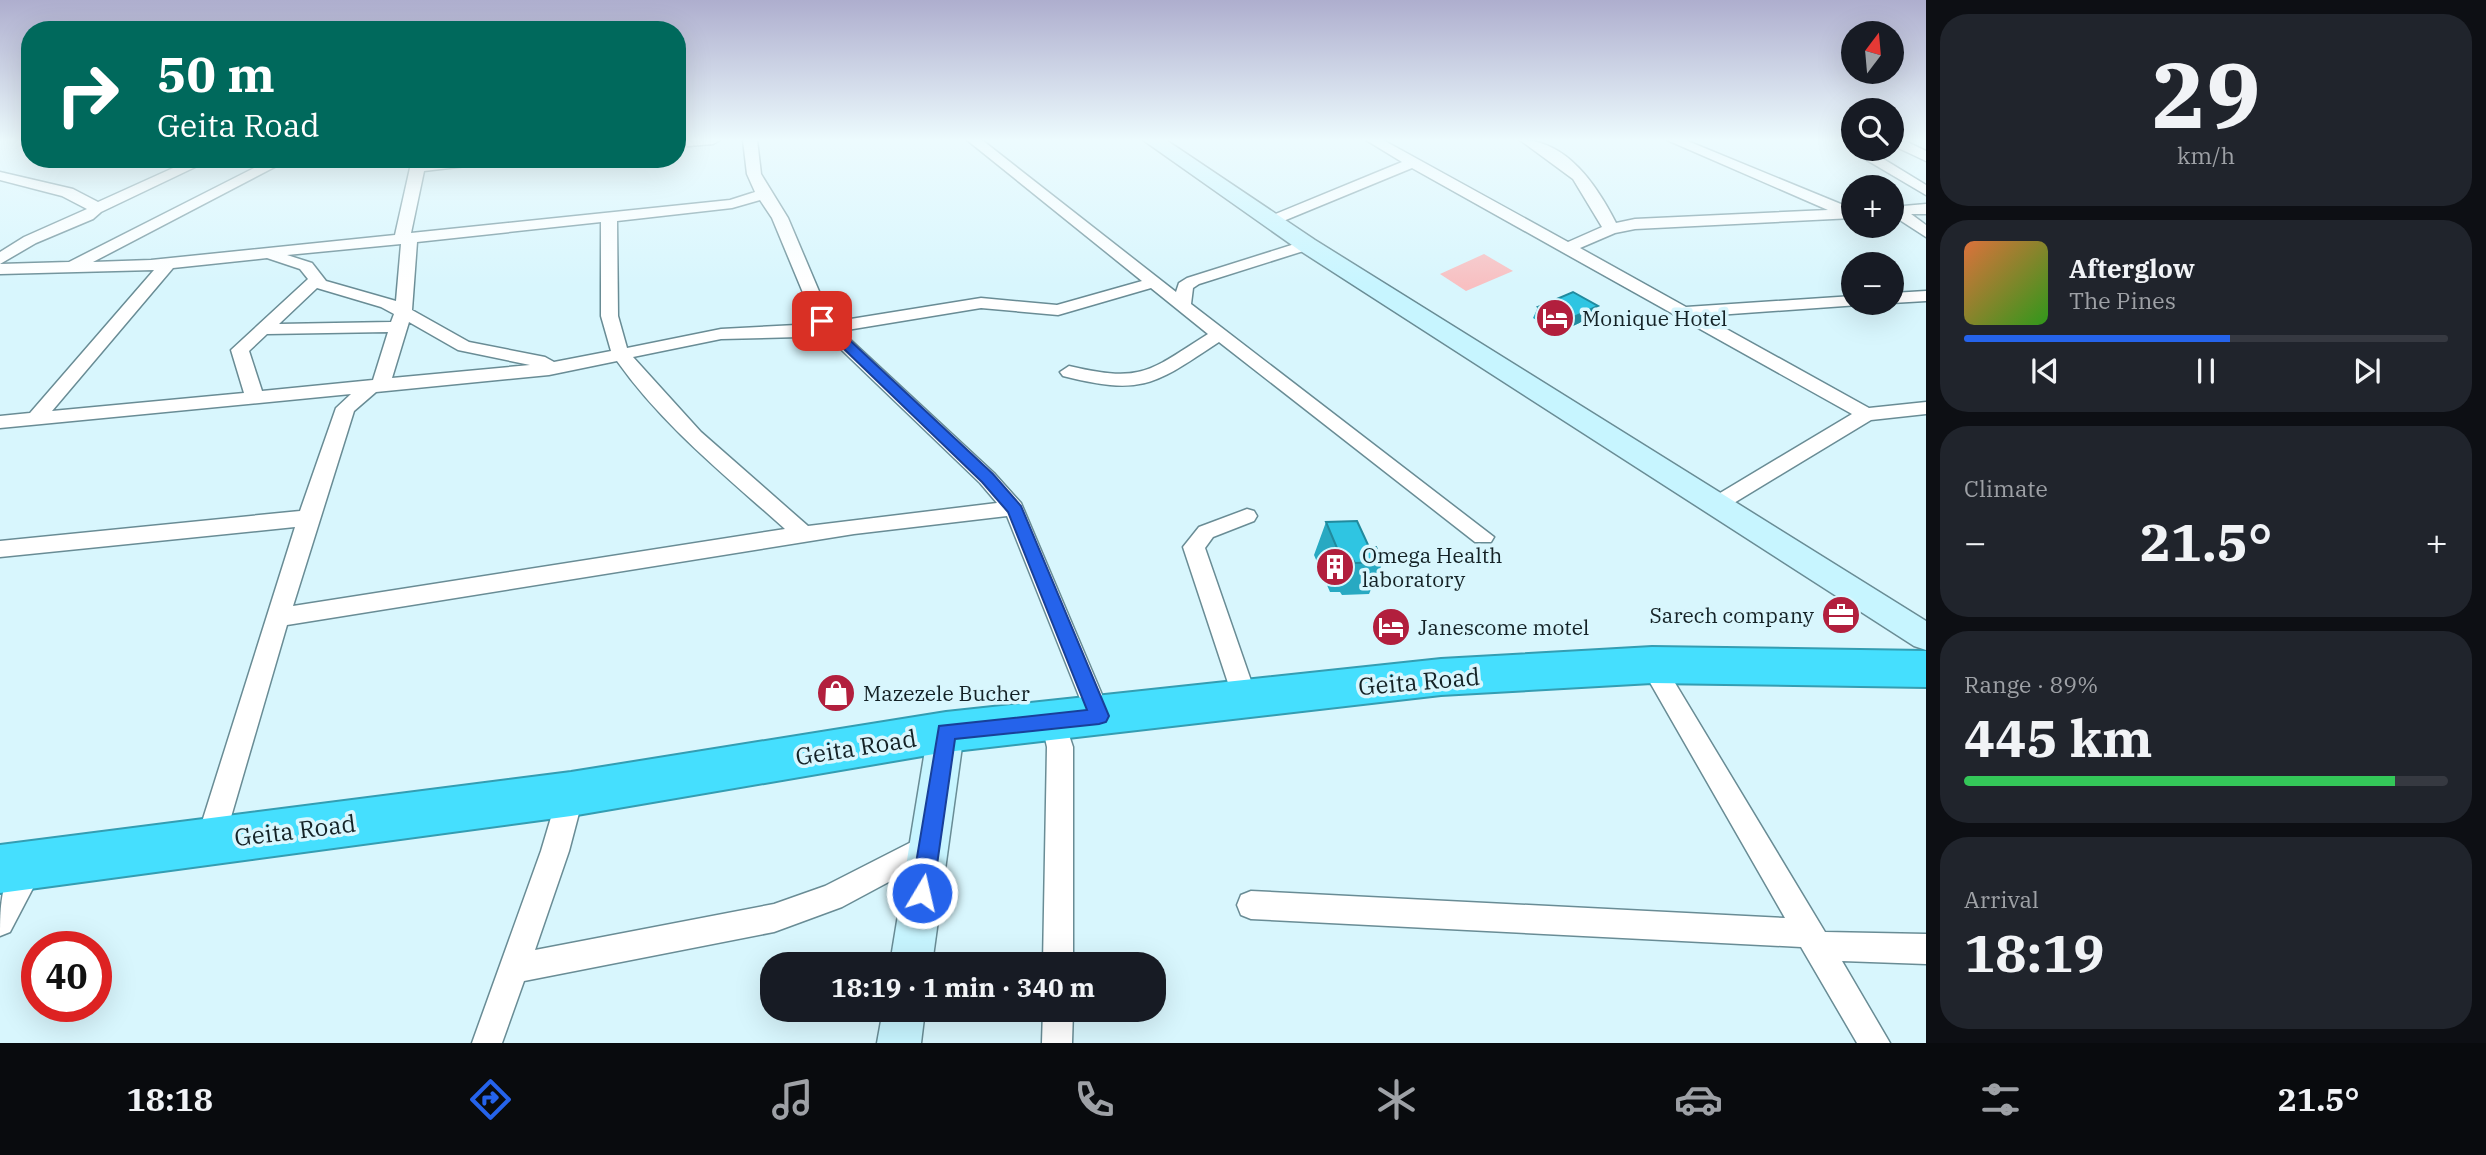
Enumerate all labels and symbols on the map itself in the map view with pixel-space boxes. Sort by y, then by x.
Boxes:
north arrow [1841,21,1904,84]
pin [792,291,852,351]
hotel icon: Monique Hotel [1534,297,1576,339]
place label: Monique Hotel [1582,304,1727,332]
place label: Omega Health laboratory [1362,541,1502,593]
building icon: Omega Health laboratory [1314,546,1356,588]
office icon: Sarech company [1820,594,1862,636]
place label: Sarech company [1649,601,1815,629]
hotel icon: Janescome motel [1370,606,1412,648]
place label: Janescome motel [1418,613,1589,641]
street label: Geita Road [1357,660,1481,702]
shop icon: Mazezele Bucher [815,672,857,714]
place label: Mazezele Bucher [863,679,1031,707]
street label: Geita Road [793,722,919,772]
street label: Geita Road [232,807,358,853]
position arrow [885,856,959,930]
speed limit sign: 40 [21,931,112,1022]

